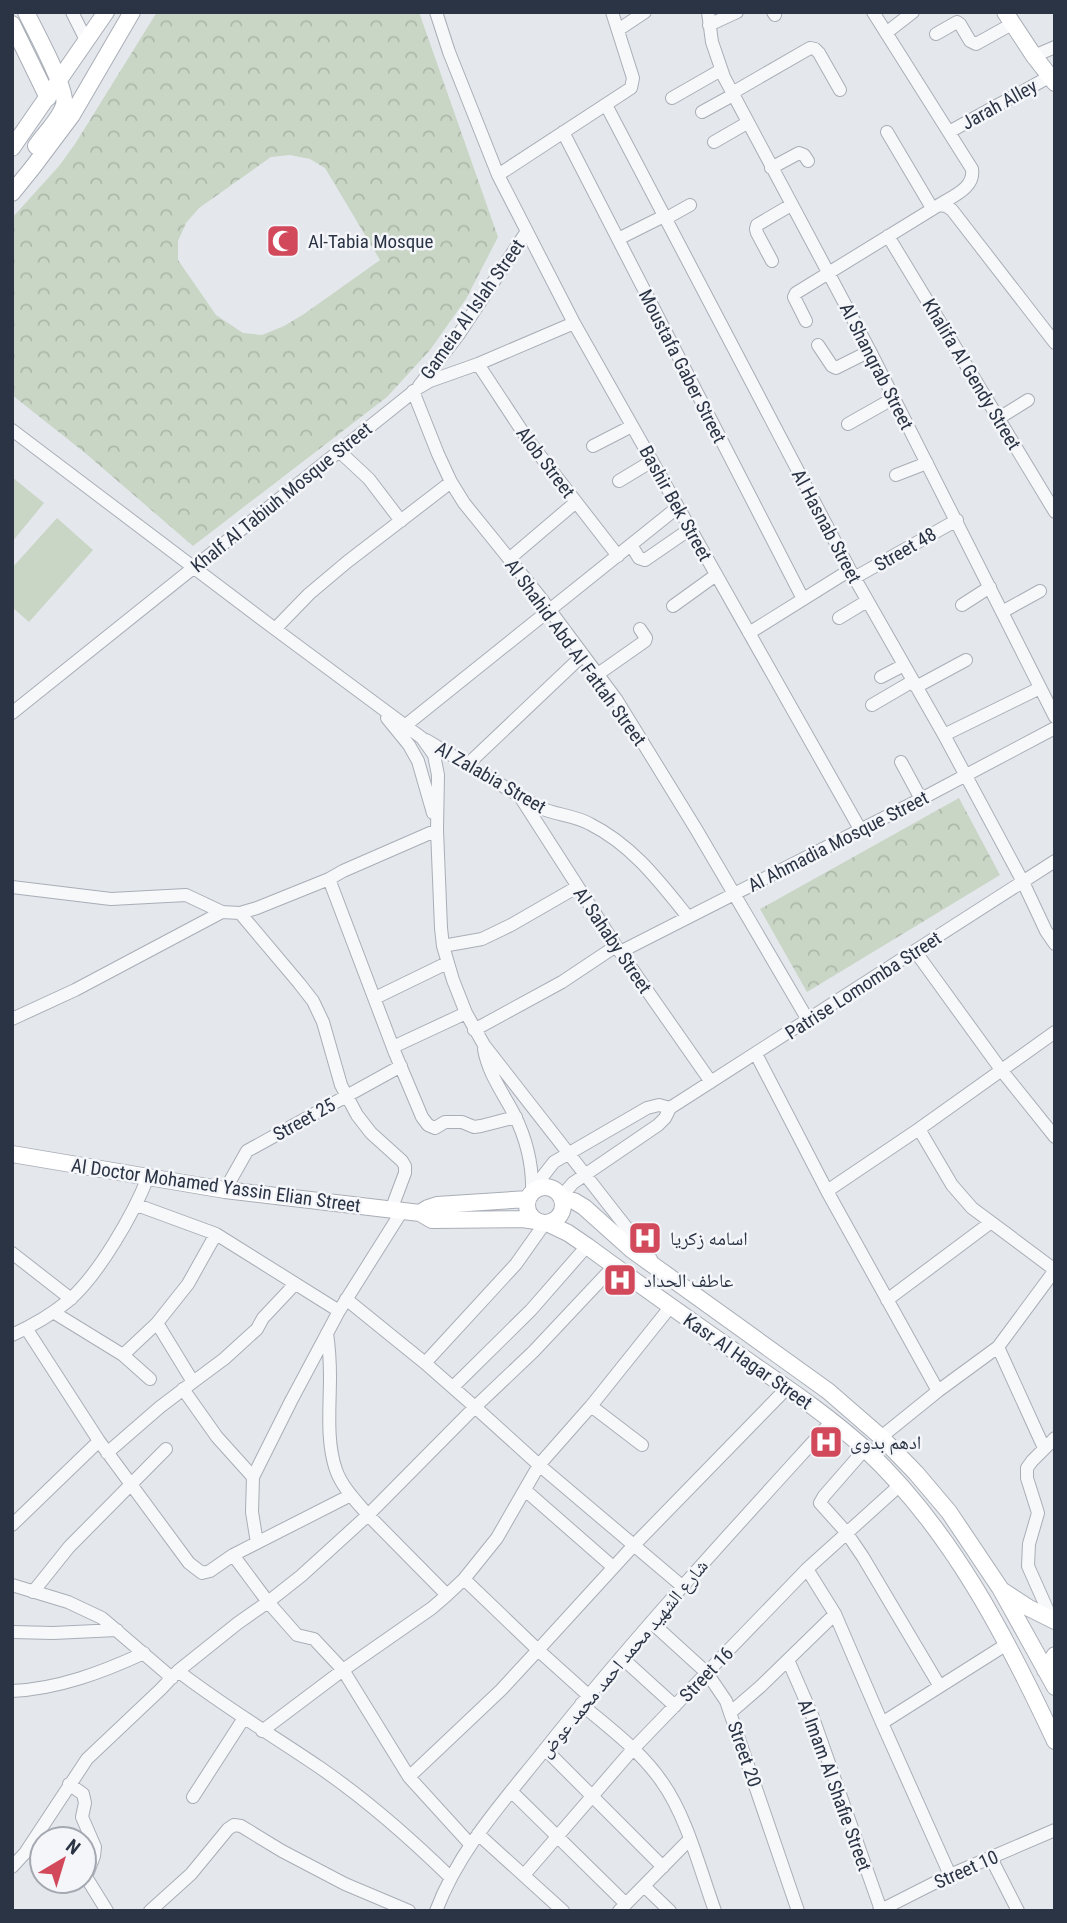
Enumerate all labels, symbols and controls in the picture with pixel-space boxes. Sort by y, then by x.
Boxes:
street label: Jarah Alley [957,74,1041,135]
mosque icon: Al-Tabia Mosque [264,222,302,260]
place label: Al-Tabia Mosque [308,230,433,253]
street label: Gameia Al Islah Street [415,235,529,384]
street label: Moustafa Gaber Street [634,286,731,447]
street label: Khalifa Al Gendy Street [917,295,1026,454]
street label: Al Shanqrab Street [835,299,918,434]
street label: Khalf Al Tabiuh Mosque Street [186,417,376,577]
street label: Alob Street [511,422,580,502]
street label: Bashir Bek Street [634,441,717,565]
street label: Al Hasnab Street [787,465,866,587]
street label: Street 48 [870,523,940,576]
street label: Al Shahid Abd Al Fattah Street [500,554,651,750]
street label: Al Zalabia Street [431,737,550,818]
street label: Al Ahmadia Mosque Street [744,786,932,897]
street label: Al Sahaby Street [569,883,657,998]
street label: Patrise Lomomba Street [781,926,946,1044]
street label: Street 25 [269,1093,339,1146]
street label: Al Doctor Mohamed Yassin Elian Street [70,1154,362,1217]
hospital icon: اسامه زكريا [626,1219,664,1257]
place label: اسامه زكريا [670,1227,748,1250]
hospital icon: عاطف الحداد [601,1261,639,1299]
place label: عاطف الحداد [644,1269,734,1292]
street label: Kasr Al Hagar Street [679,1308,817,1414]
hospital icon: ادهم بدوى [807,1423,845,1461]
place label: ادهم بدوى [850,1431,921,1455]
street label: شارع الشهيد محمد احمد محمد عوض [534,1555,713,1762]
street label: Street 16 [675,1642,738,1707]
street label: Al Imam Al Shafie Street [793,1696,876,1874]
street label: Street 20 [723,1718,766,1790]
north arrow [28,1825,98,1895]
text: N [61,1834,85,1860]
street label: Street 10 [931,1845,1002,1894]

